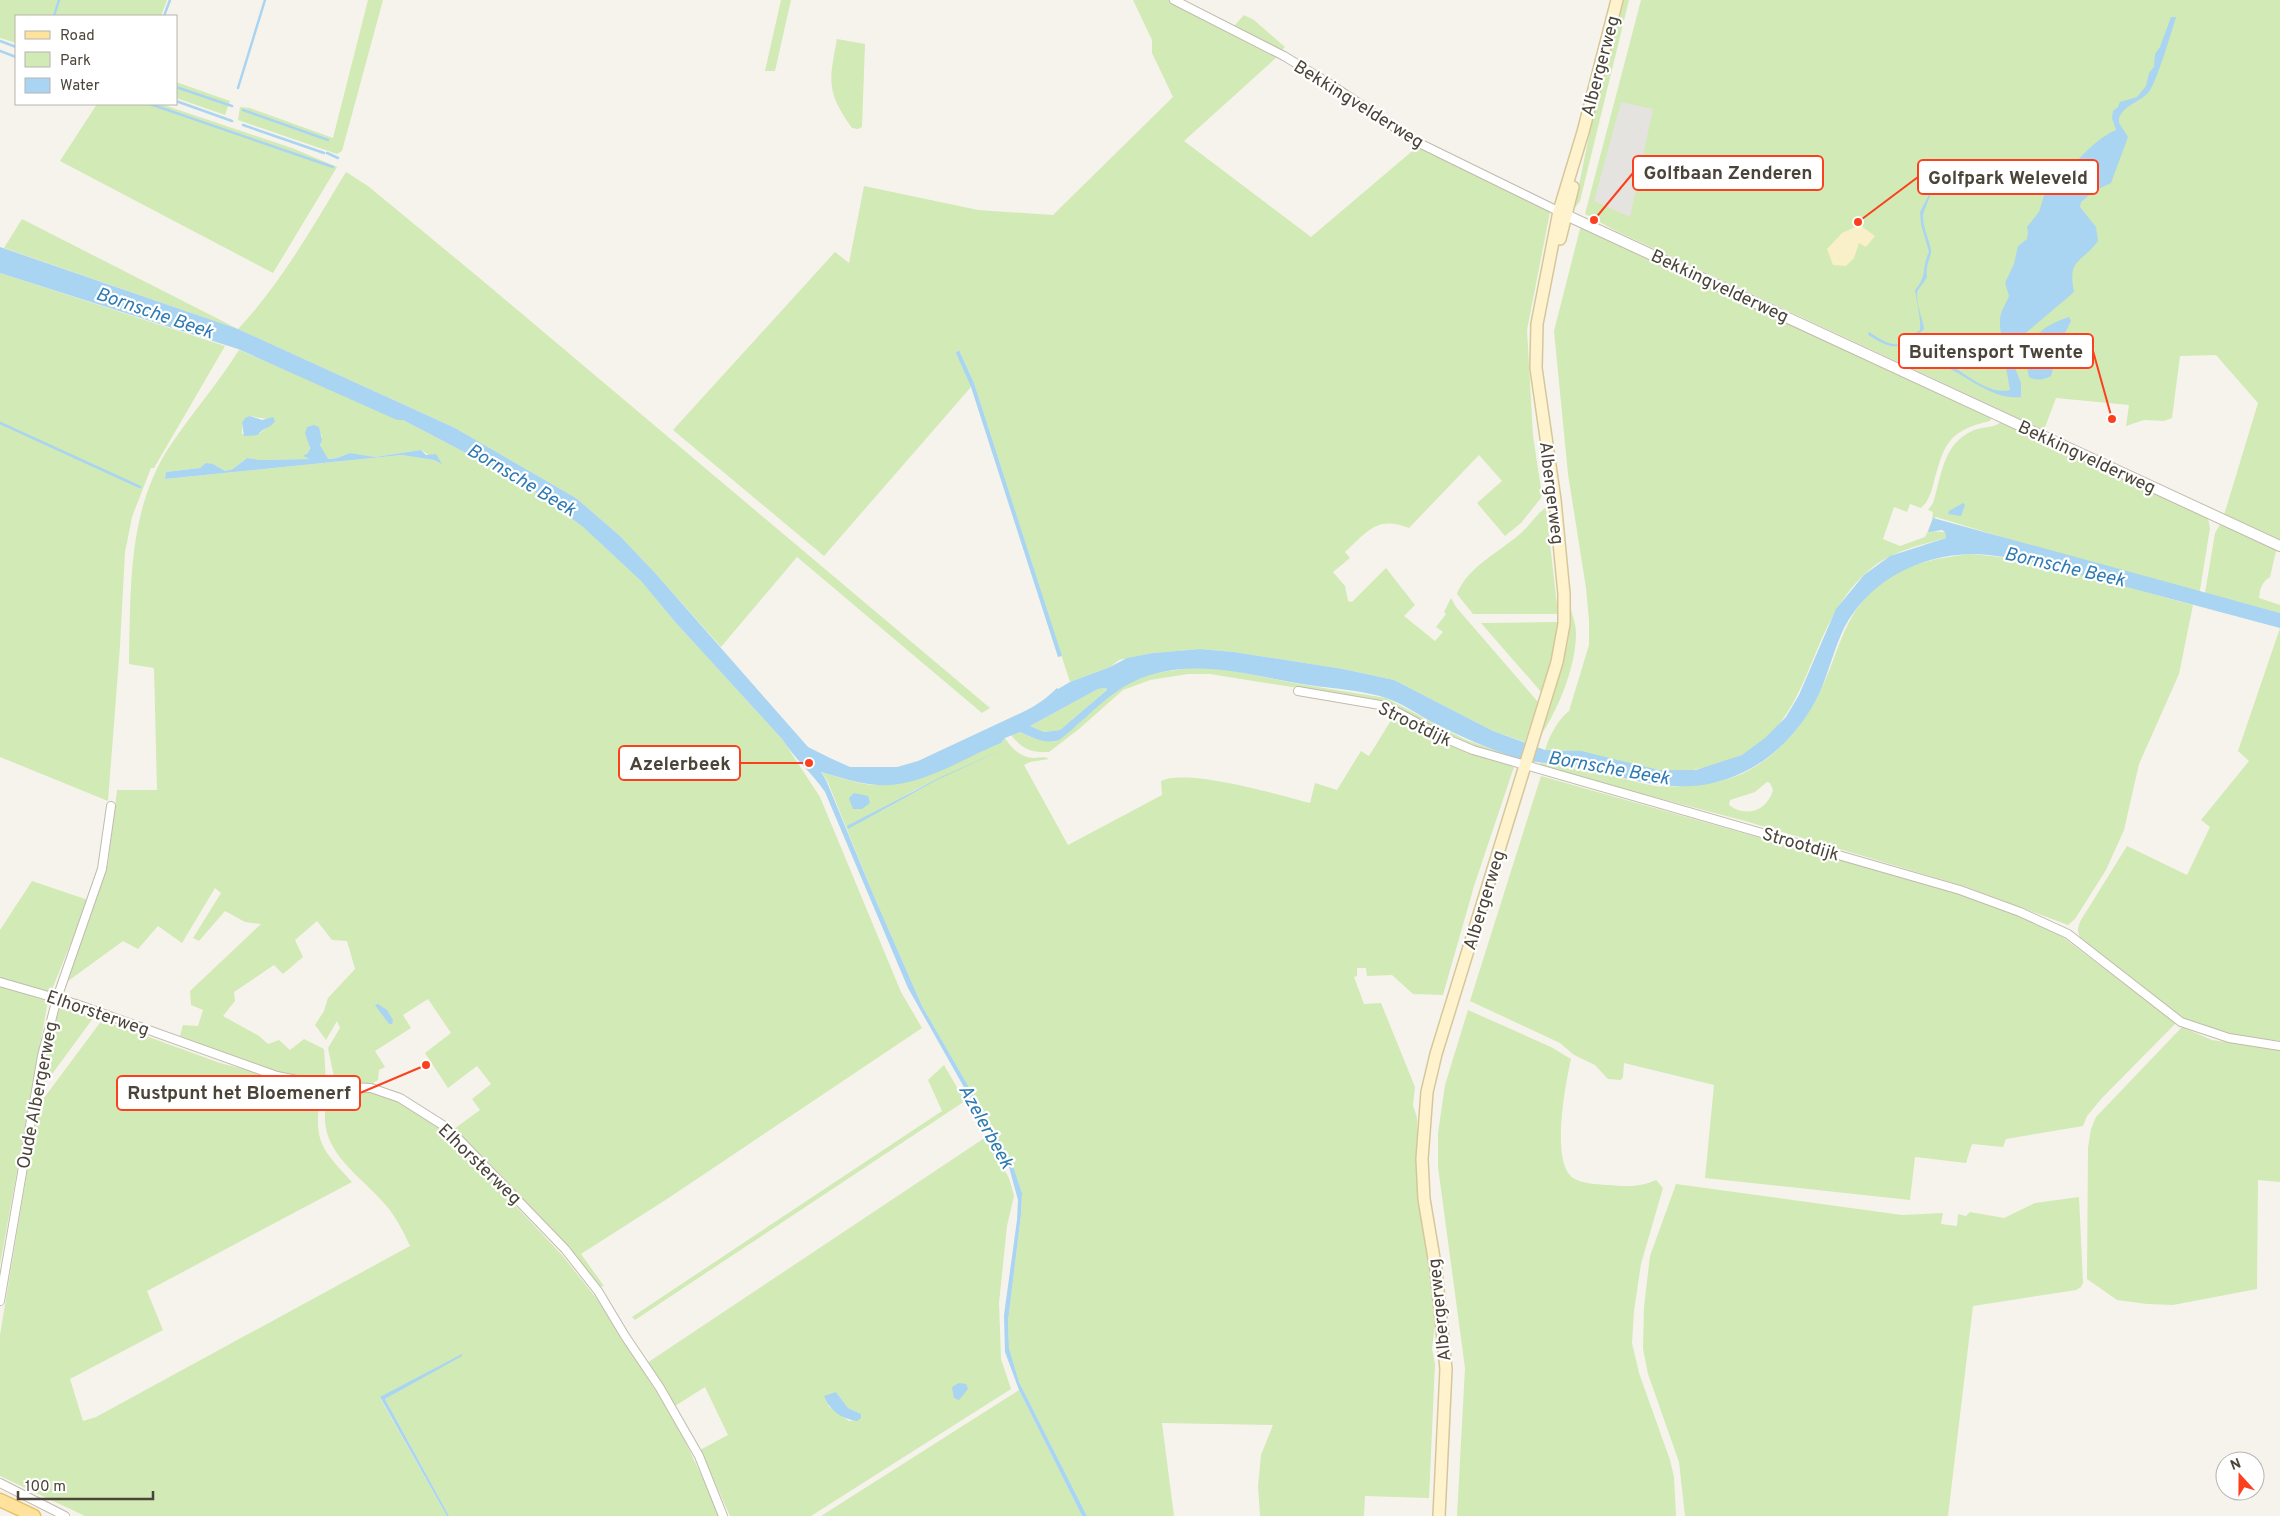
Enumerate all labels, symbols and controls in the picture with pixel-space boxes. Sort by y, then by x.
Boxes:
street label: Albergerweg [1577,13,1626,119]
legend [15,15,178,105]
text: Road [60,27,95,46]
text: Park [60,52,91,71]
street label: Bekkingvelderweg [1289,56,1428,155]
text: Water [60,77,100,96]
callout: Golfbaan Zenderen [1633,156,1823,190]
callout: Golfpark Weleveld [1918,160,2098,194]
text: Golfbaan Zenderen [1643,162,1813,186]
text: Golfpark Weleveld [1928,167,2088,191]
street label: Bekkingvelderweg [1647,245,1792,329]
water label: Bornsche Beek [92,283,217,345]
callout: Buitensport Twente [1899,334,2093,368]
text: Buitensport Twente [1909,341,2083,365]
street label: Bekkingvelderweg [2014,416,2159,500]
water label: Bornsche Beek [462,439,580,523]
street label: Albergerweg [1533,440,1568,546]
water label: Bornsche Beek [2002,542,2127,594]
street label: Strootdijk [1374,698,1455,753]
callout: Azelerbeek [619,746,740,780]
water label: Bornsche Beek [1546,746,1672,792]
text: Azelerbeek [629,753,731,777]
street label: Strootdijk [1759,823,1842,867]
street label: Albergerweg [1459,848,1512,953]
street label: Elhorsterweg [43,986,152,1043]
street label: Oude Albergerweg [13,1019,64,1171]
callout: Rustpunt het Bloemenerf [117,1076,360,1110]
water label: Azelerbeek [952,1081,1018,1174]
text: Rustpunt het Bloemenerf [127,1082,351,1106]
street label: Elhorsterweg [432,1120,526,1211]
street label: Albergerweg [1424,1257,1457,1363]
north arrow [2215,1451,2265,1501]
text: N [2228,1456,2244,1475]
scale bar [18,1468,152,1500]
text: 100 m [25,1478,66,1497]

